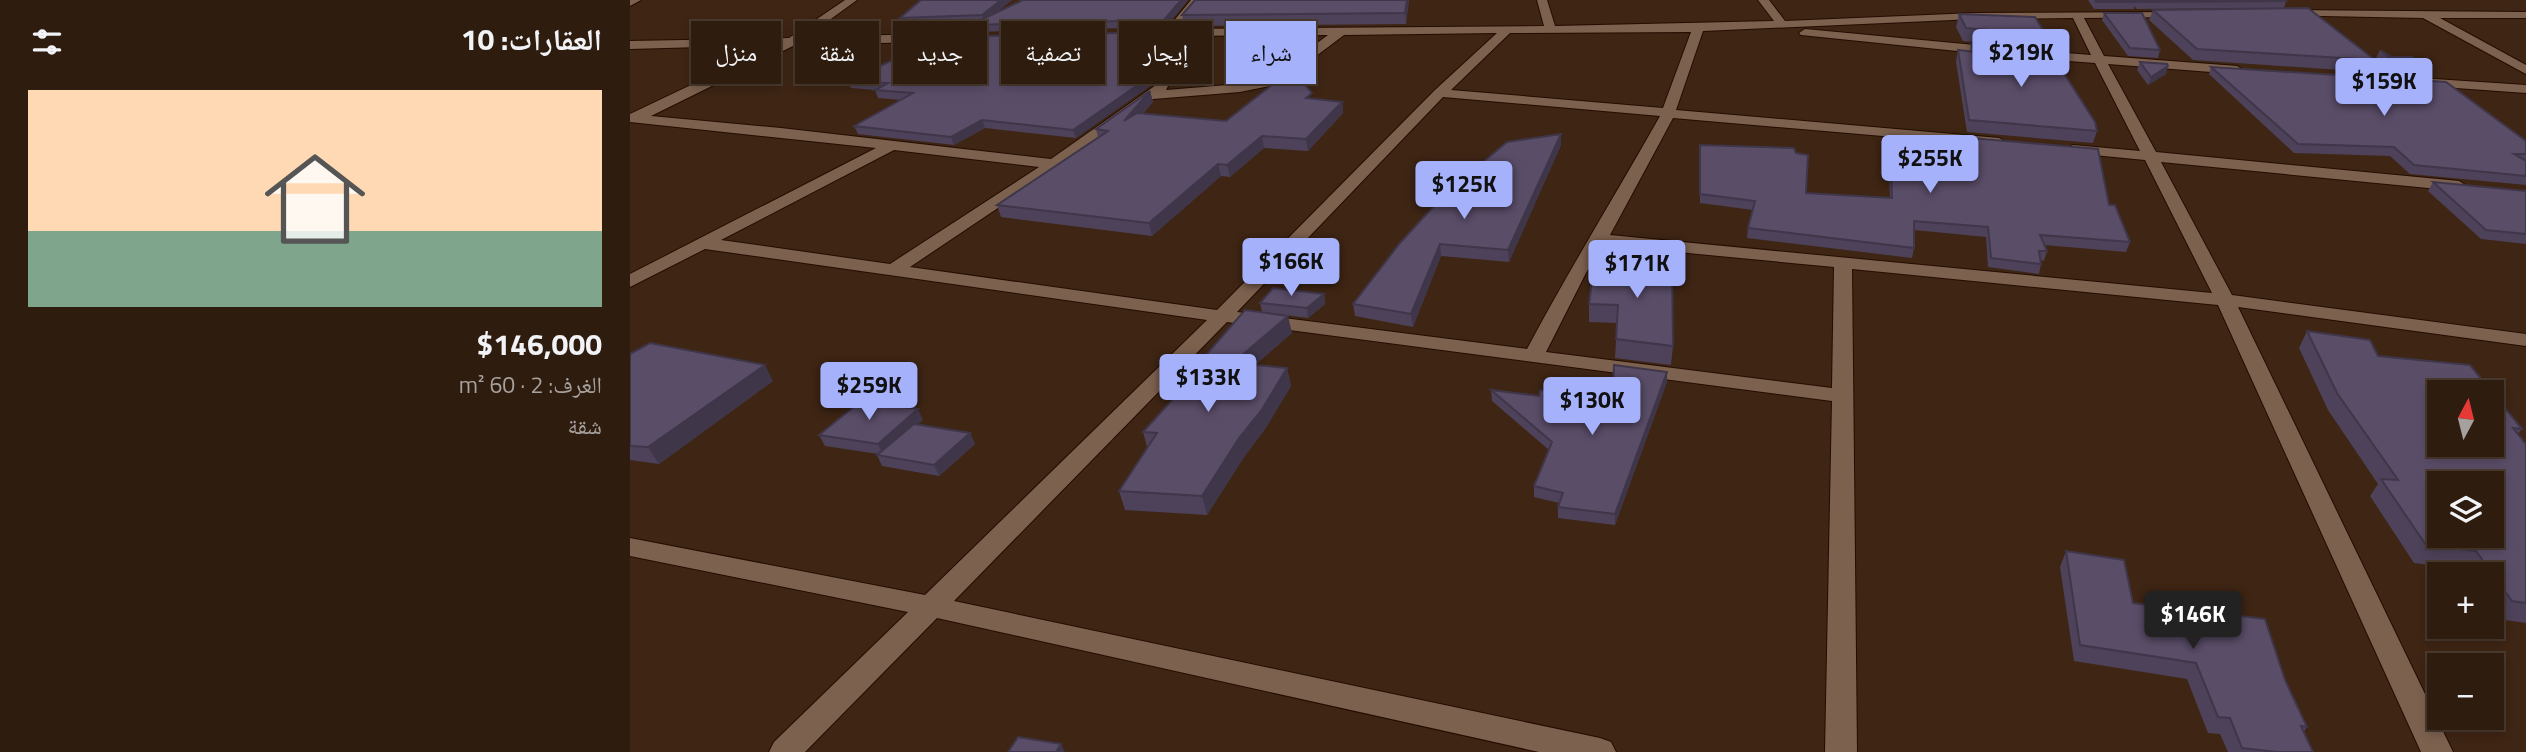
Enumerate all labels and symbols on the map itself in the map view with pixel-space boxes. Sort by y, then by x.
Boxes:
pin: $219K [1972,29,2070,89]
pin: $159K [2335,58,2433,118]
pin: $255K [1881,136,1979,195]
pin: $125K [1415,162,1513,221]
pin: $166K [1242,238,1340,298]
pin: $171K [1588,240,1686,300]
pin: $133K [1159,354,1257,414]
pin: $259K [820,362,918,422]
pin: $130K [1543,378,1641,437]
north arrow [2427,380,2504,457]
pin: $146K [2144,592,2242,651]

